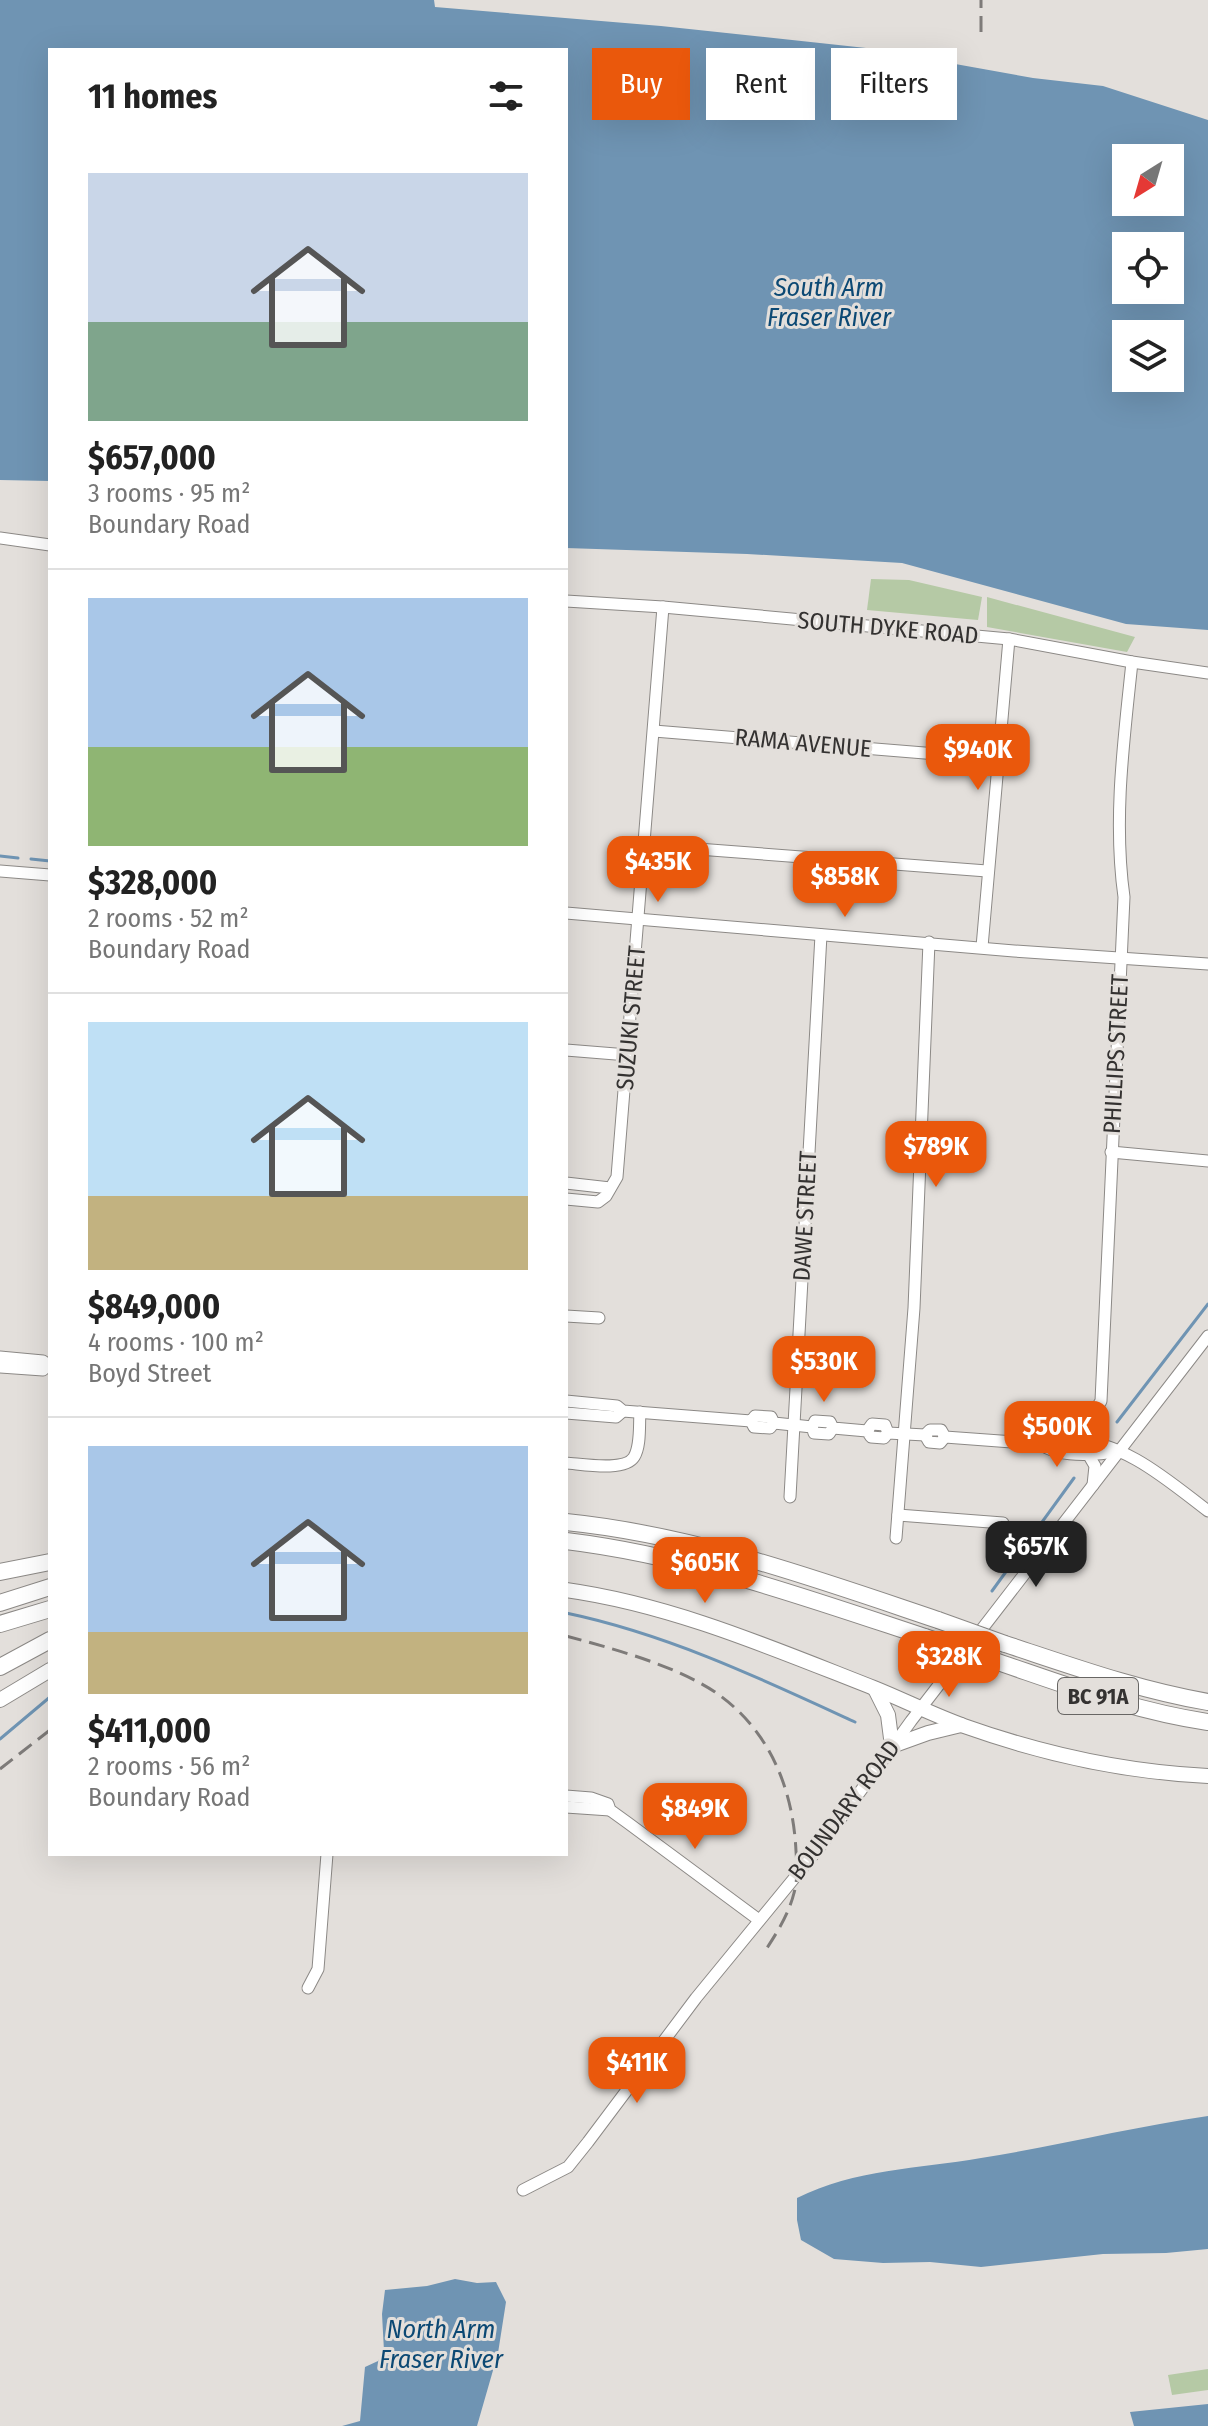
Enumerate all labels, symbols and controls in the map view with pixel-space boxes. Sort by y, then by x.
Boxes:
chip: Buy [592,48,690,120]
chip: Rent [706,48,815,120]
chip: Filters [831,48,957,120]
icon: filters [484,74,528,118]
text: 11 homes [88,76,217,117]
north arrow [1112,144,1184,216]
map controls [1112,144,1184,392]
icon: home [236,225,380,369]
button: locate [1112,232,1184,304]
water label: South Arm Fraser River [767,272,892,333]
button: layers [1112,320,1184,392]
text: $657,000 [88,437,216,478]
text: 3 rooms · 95 m² [88,478,250,509]
text: Boundary Road [88,509,251,540]
street label: SOUTH DYKE ROAD [796,606,980,650]
icon: home [236,650,380,794]
street label: RAMA AVENUE [734,723,872,763]
pin: $940K [922,724,1034,792]
text: $940K [944,734,1012,765]
pin: $435K [602,836,714,904]
text: $435K [625,846,691,877]
pin: $858K [789,851,901,919]
text: $858K [811,861,879,892]
text: $328,000 [88,862,217,903]
text: 2 rooms · 52 m² [88,903,249,934]
text: Boundary Road [88,934,251,965]
street label: SUZUKI STREET [611,945,651,1091]
street label: PHILLIPS STREET [1098,973,1134,1135]
icon: home [236,1074,380,1218]
pin: $789K [880,1121,992,1189]
text: $789K [903,1131,969,1162]
street label: DAWE STREET [788,1150,822,1282]
text: $849,000 [88,1286,220,1327]
text: 4 rooms · 100 m² [88,1327,264,1358]
pin: $530K [768,1336,880,1404]
text: $530K [790,1346,858,1377]
text: Boyd Street [88,1358,211,1389]
pin: $500K [1001,1401,1113,1469]
text: $500K [1022,1411,1092,1442]
icon: home [236,1498,380,1642]
pin: $657K [980,1521,1092,1589]
text: $657K [1004,1531,1068,1562]
pin: $605K [649,1537,761,1605]
text: $605K [671,1547,739,1578]
pin: $328K [893,1631,1005,1699]
text: $328K [916,1641,982,1672]
road number: BC 91A [1058,1678,1138,1714]
text: $411,000 [88,1710,211,1751]
street label: BOUNDARY ROAD [782,1735,906,1885]
text: 2 rooms · 56 m² [88,1751,250,1782]
text: Boundary Road [88,1782,251,1813]
pin: $849K [639,1783,751,1851]
text: $849K [661,1793,729,1824]
pin: $411K [581,2037,693,2105]
text: $411K [606,2047,668,2078]
water label: North Arm Fraser River [379,2314,504,2375]

